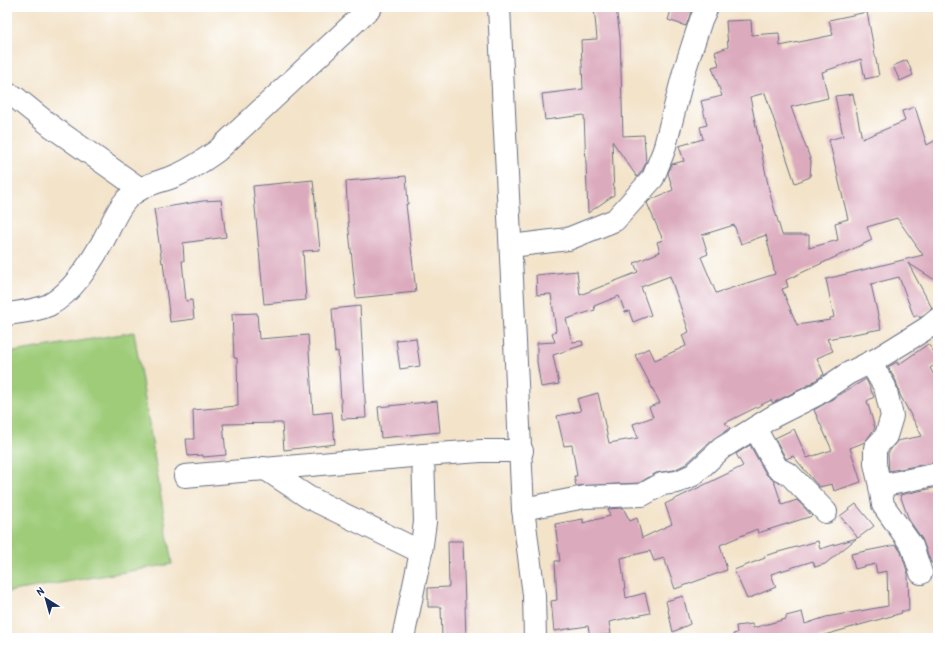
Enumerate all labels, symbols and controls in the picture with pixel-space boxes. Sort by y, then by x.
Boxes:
north arrow [26,579,66,619]
text: N [33,584,47,598]

